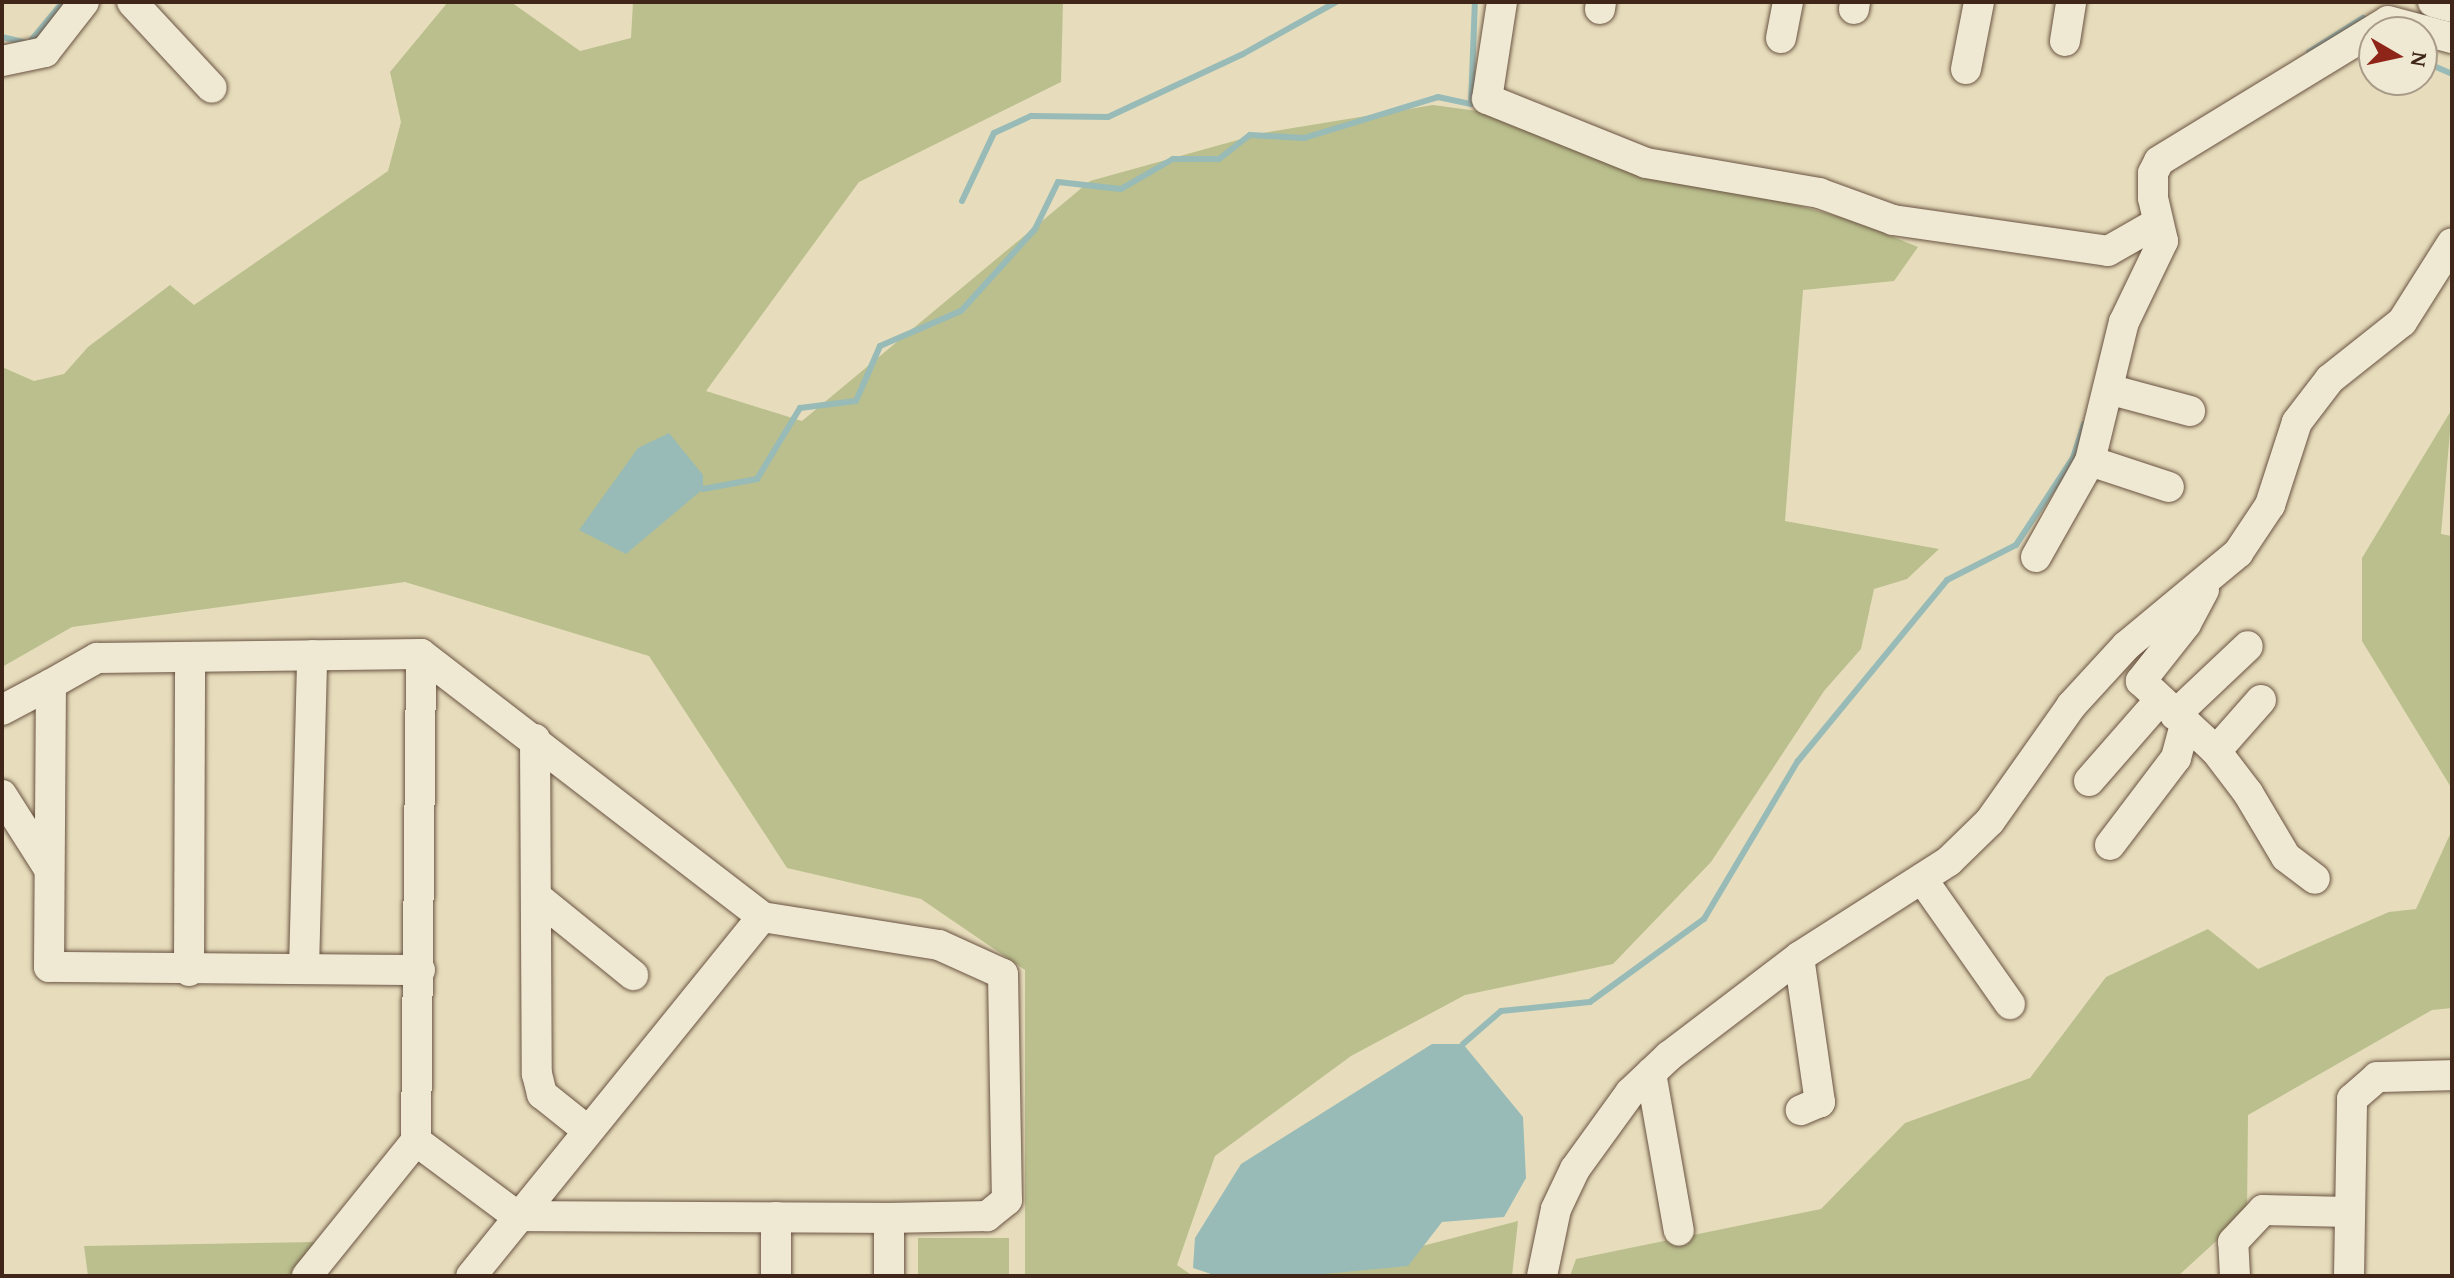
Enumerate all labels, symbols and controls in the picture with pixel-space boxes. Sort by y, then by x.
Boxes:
north arrow [2358,16,2438,96]
text: N [2403,50,2437,69]

